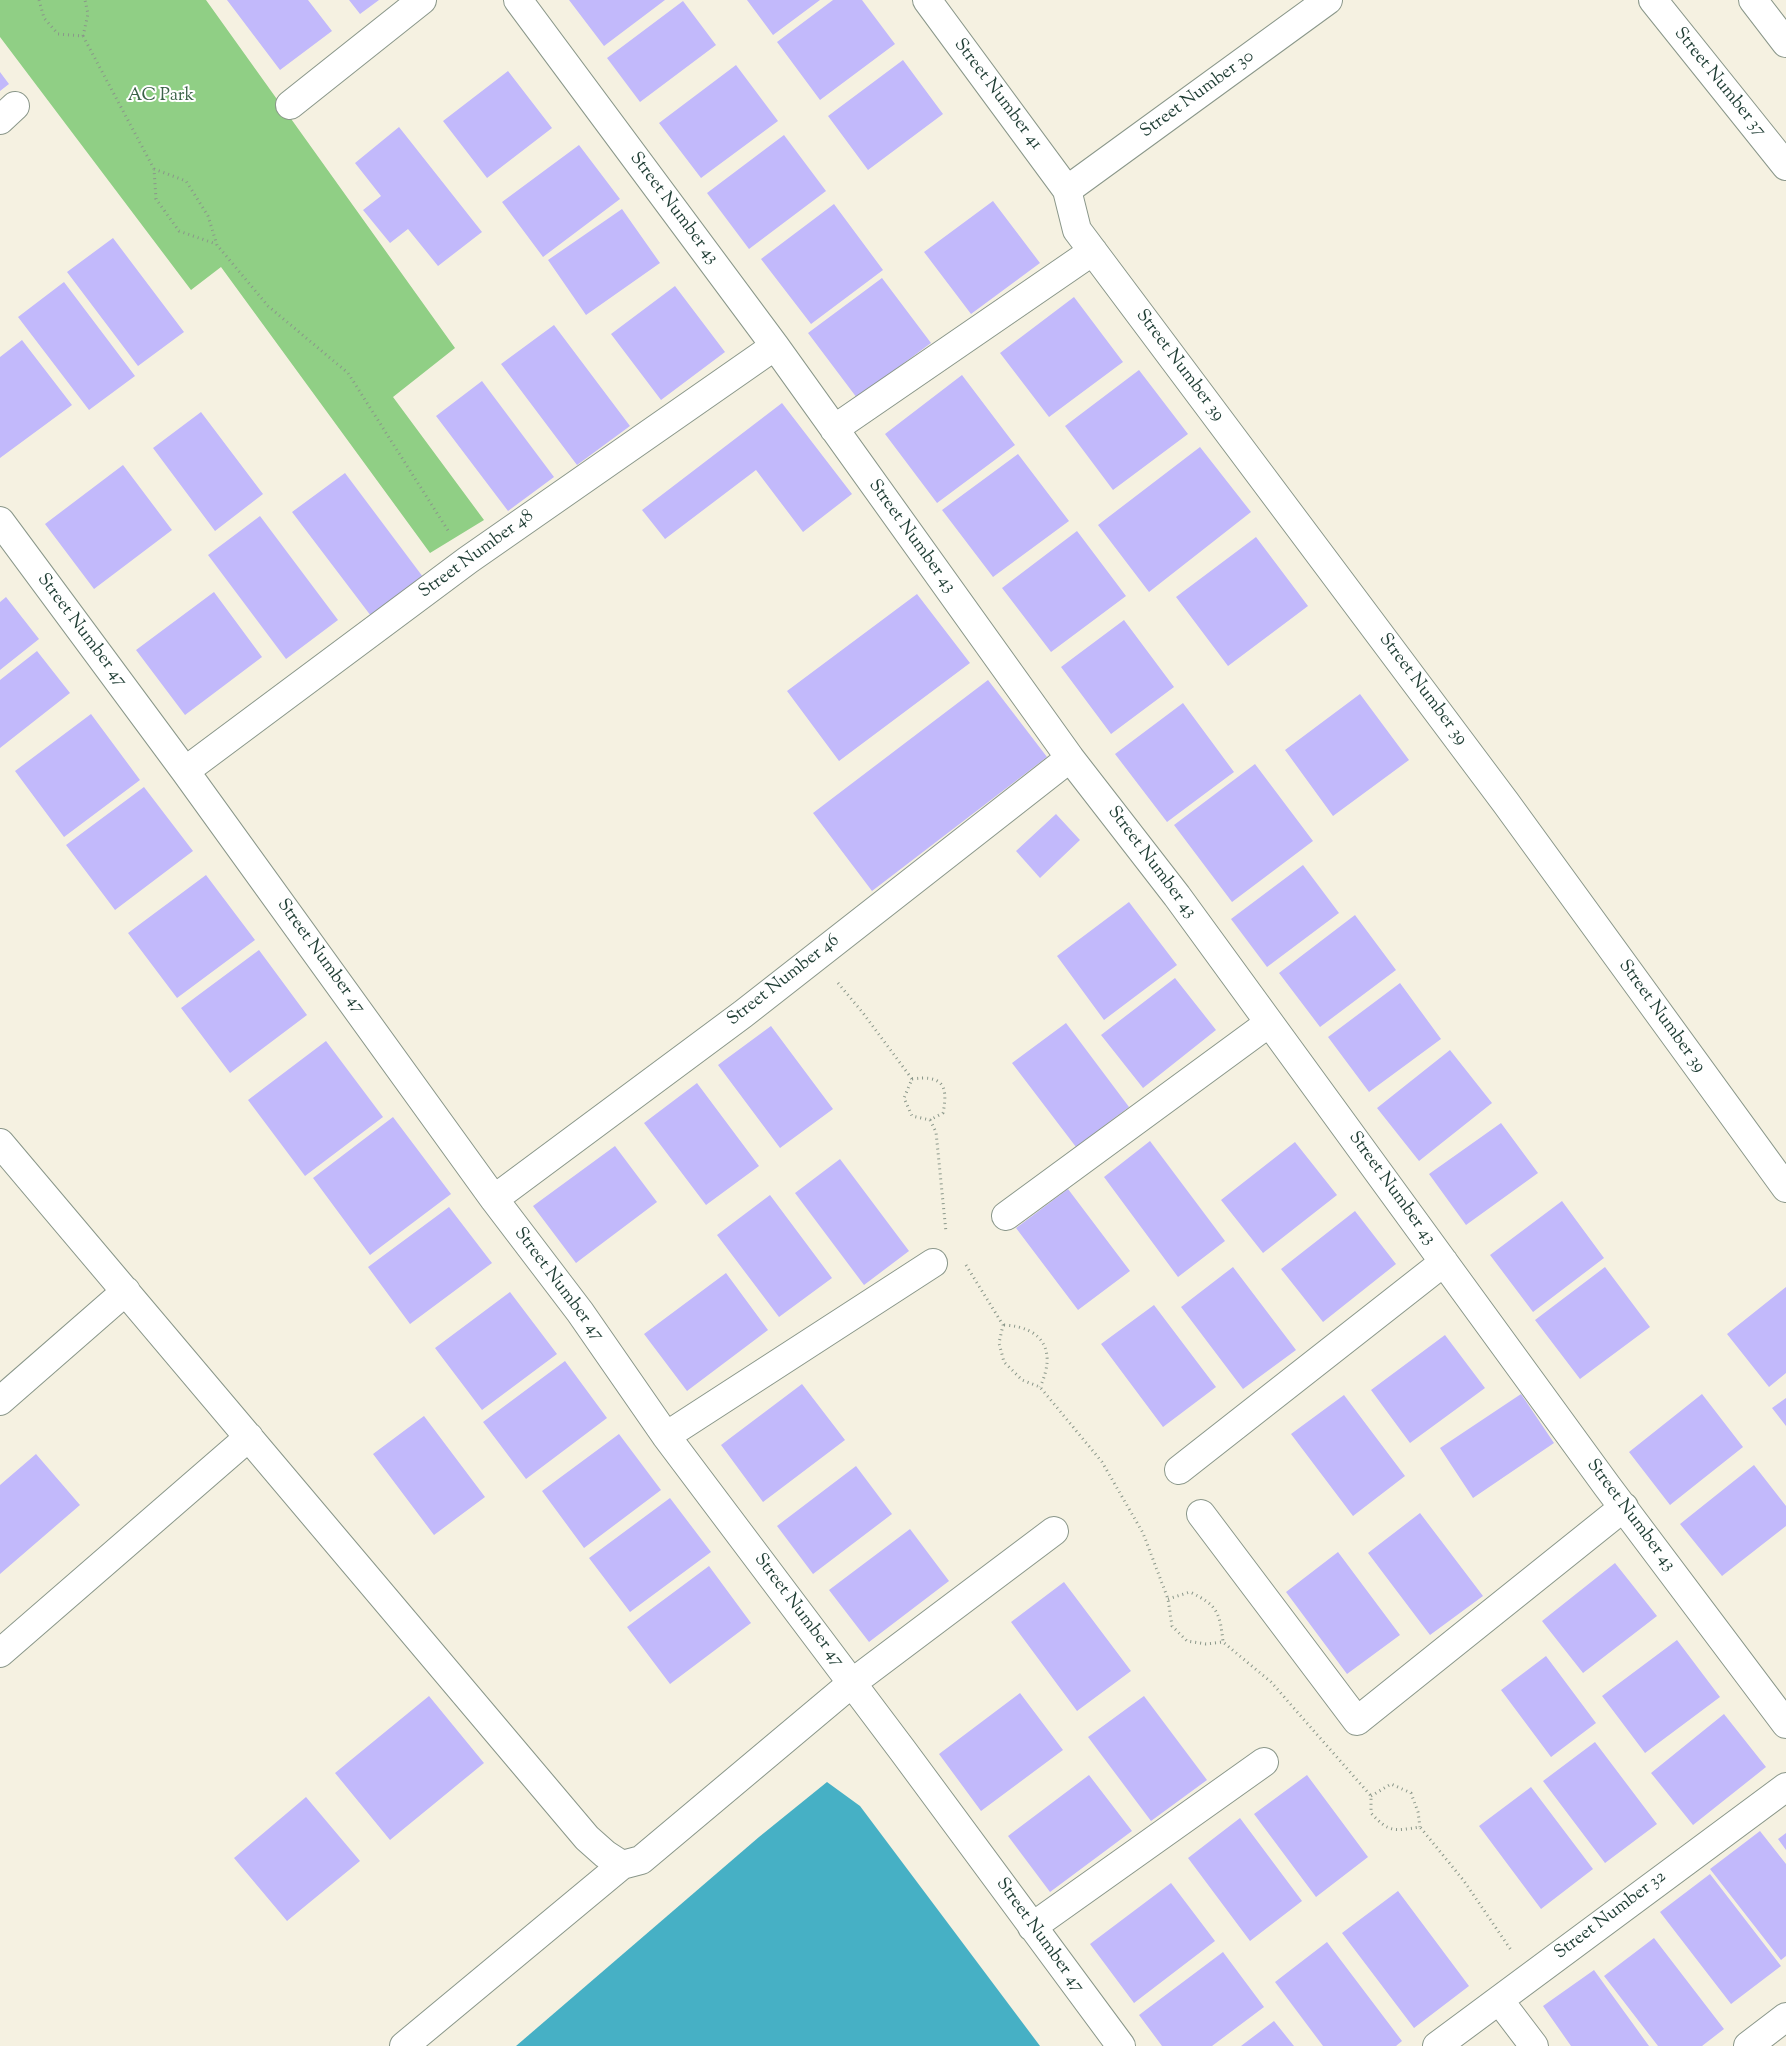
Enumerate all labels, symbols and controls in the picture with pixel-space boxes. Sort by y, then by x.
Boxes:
street label: Street Number 37 [1668,24,1770,142]
street label: Street Number 41 [948,35,1046,155]
street label: Street Number 30 [1137,47,1259,143]
park label: AC Park [128,86,194,108]
street label: Street Number 43 [624,149,722,269]
street label: Street Number 39 [1130,306,1228,426]
street label: Street Number 43 [863,476,959,598]
street label: Street Number 48 [415,506,539,604]
street label: Street Number 47 [31,570,131,692]
street label: Street Number 39 [1373,630,1471,750]
street label: Street Number 43 [1102,803,1200,923]
street label: Street Number 47 [271,895,369,1019]
street label: Street Number 46 [724,931,844,1031]
street label: Street Number 39 [1613,956,1709,1078]
street label: Street Number 43 [1343,1128,1439,1250]
street label: Street Number 47 [508,1224,608,1346]
street label: Street Number 43 [1581,1456,1679,1576]
street label: Street Number 47 [748,1550,848,1672]
street label: Street Number 32 [1551,1867,1671,1965]
street label: Street Number 47 [990,1874,1088,1998]

